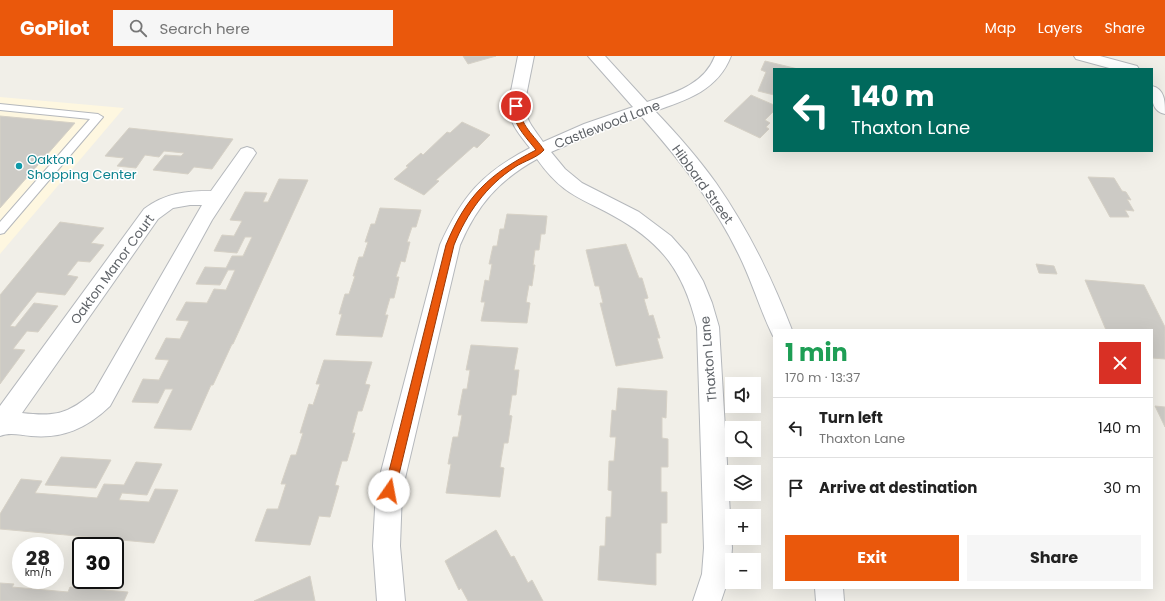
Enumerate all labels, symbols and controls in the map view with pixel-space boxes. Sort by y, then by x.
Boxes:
search box [113,10,393,46]
text: GoPilot [20,15,89,42]
icon: search [127,17,149,39]
text: Search here [159,18,250,39]
text: Map [985,18,1016,38]
text: Layers [1038,18,1082,38]
text: Share [1104,18,1145,38]
text: 140 m [851,77,934,116]
icon: left [785,84,837,136]
pin [499,89,533,123]
icon: arrive [505,95,527,117]
street label: Castlewood Lane [552,96,663,153]
text: Thaxton Lane [851,115,970,140]
street label: Hibbard Street [667,141,738,228]
place label: Oakton Shopping Center [27,150,137,184]
marker: Oakton Shopping Center [14,161,24,171]
street label: Oakton Manor Court [66,210,159,328]
street label: Thaxton Lane [695,315,722,403]
text: 1 min [785,336,848,369]
button: close [1099,342,1141,384]
text: 170 m · 13:37 [785,368,860,387]
map controls [725,377,761,589]
button: sound [725,377,761,413]
text: Turn left [819,407,883,428]
icon: left [785,417,807,439]
text: 140 m [1098,417,1141,438]
button: search [725,421,761,457]
text: Thaxton Lane [819,429,905,448]
button: layers [725,465,761,501]
position arrow [368,470,410,512]
icon: arrive [785,477,807,499]
text: Arrive at destination [819,477,977,498]
text: 30 m [1103,477,1141,498]
button: + [725,509,761,545]
button: Exit [785,535,959,581]
button: Share [967,535,1141,581]
speed limit sign: 30 [72,537,124,589]
text: 28 [26,544,50,572]
button: − [725,553,761,589]
text: km/h [25,565,51,580]

